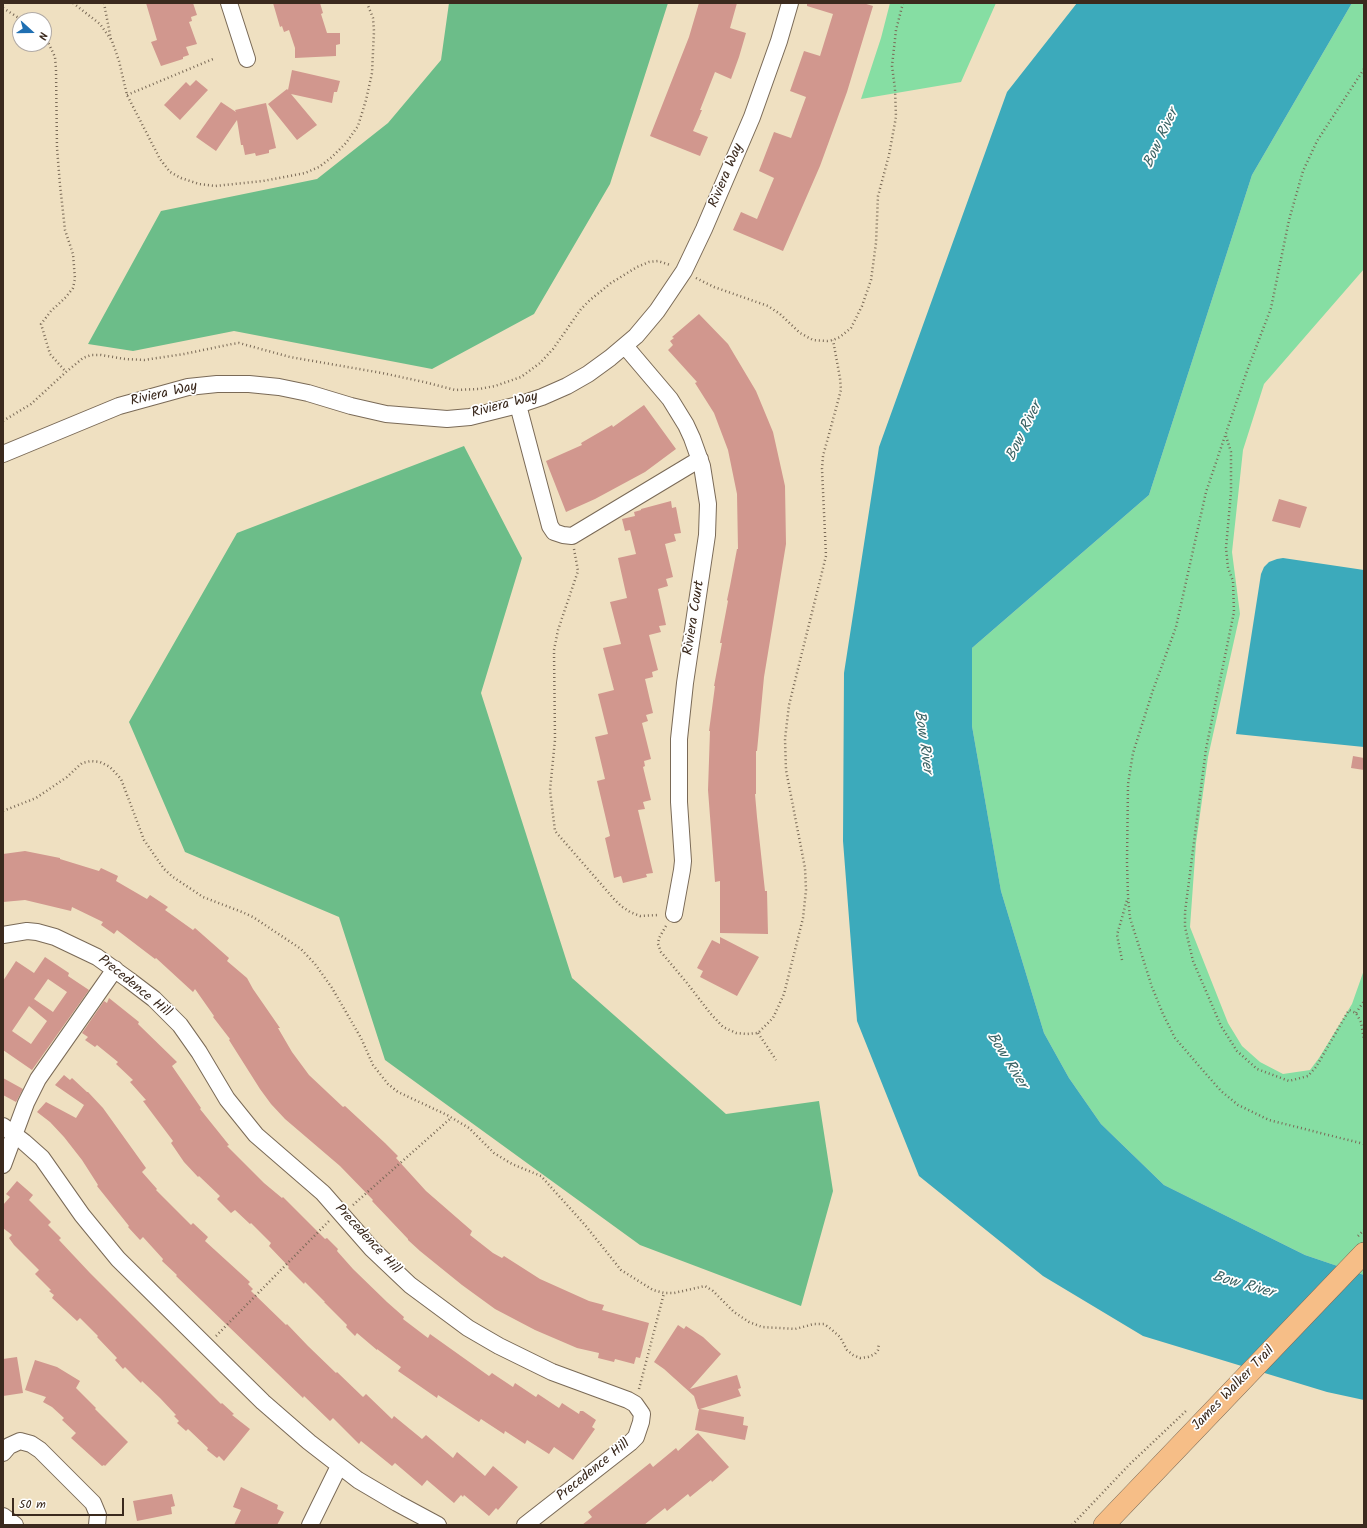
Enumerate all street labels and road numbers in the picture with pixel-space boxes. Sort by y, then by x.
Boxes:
street label: Riviera Way [706,141,748,211]
street label: Riviera Way [129,379,199,411]
street label: Riviera Way [470,389,540,423]
street label: Riviera Court [681,579,709,657]
street label: Precedence Hill [94,952,174,1022]
street label: Precedence Hill [330,1202,404,1278]
street label: James Walker Trail [1189,1343,1279,1435]
street label: Precedence Hill [554,1436,634,1506]

